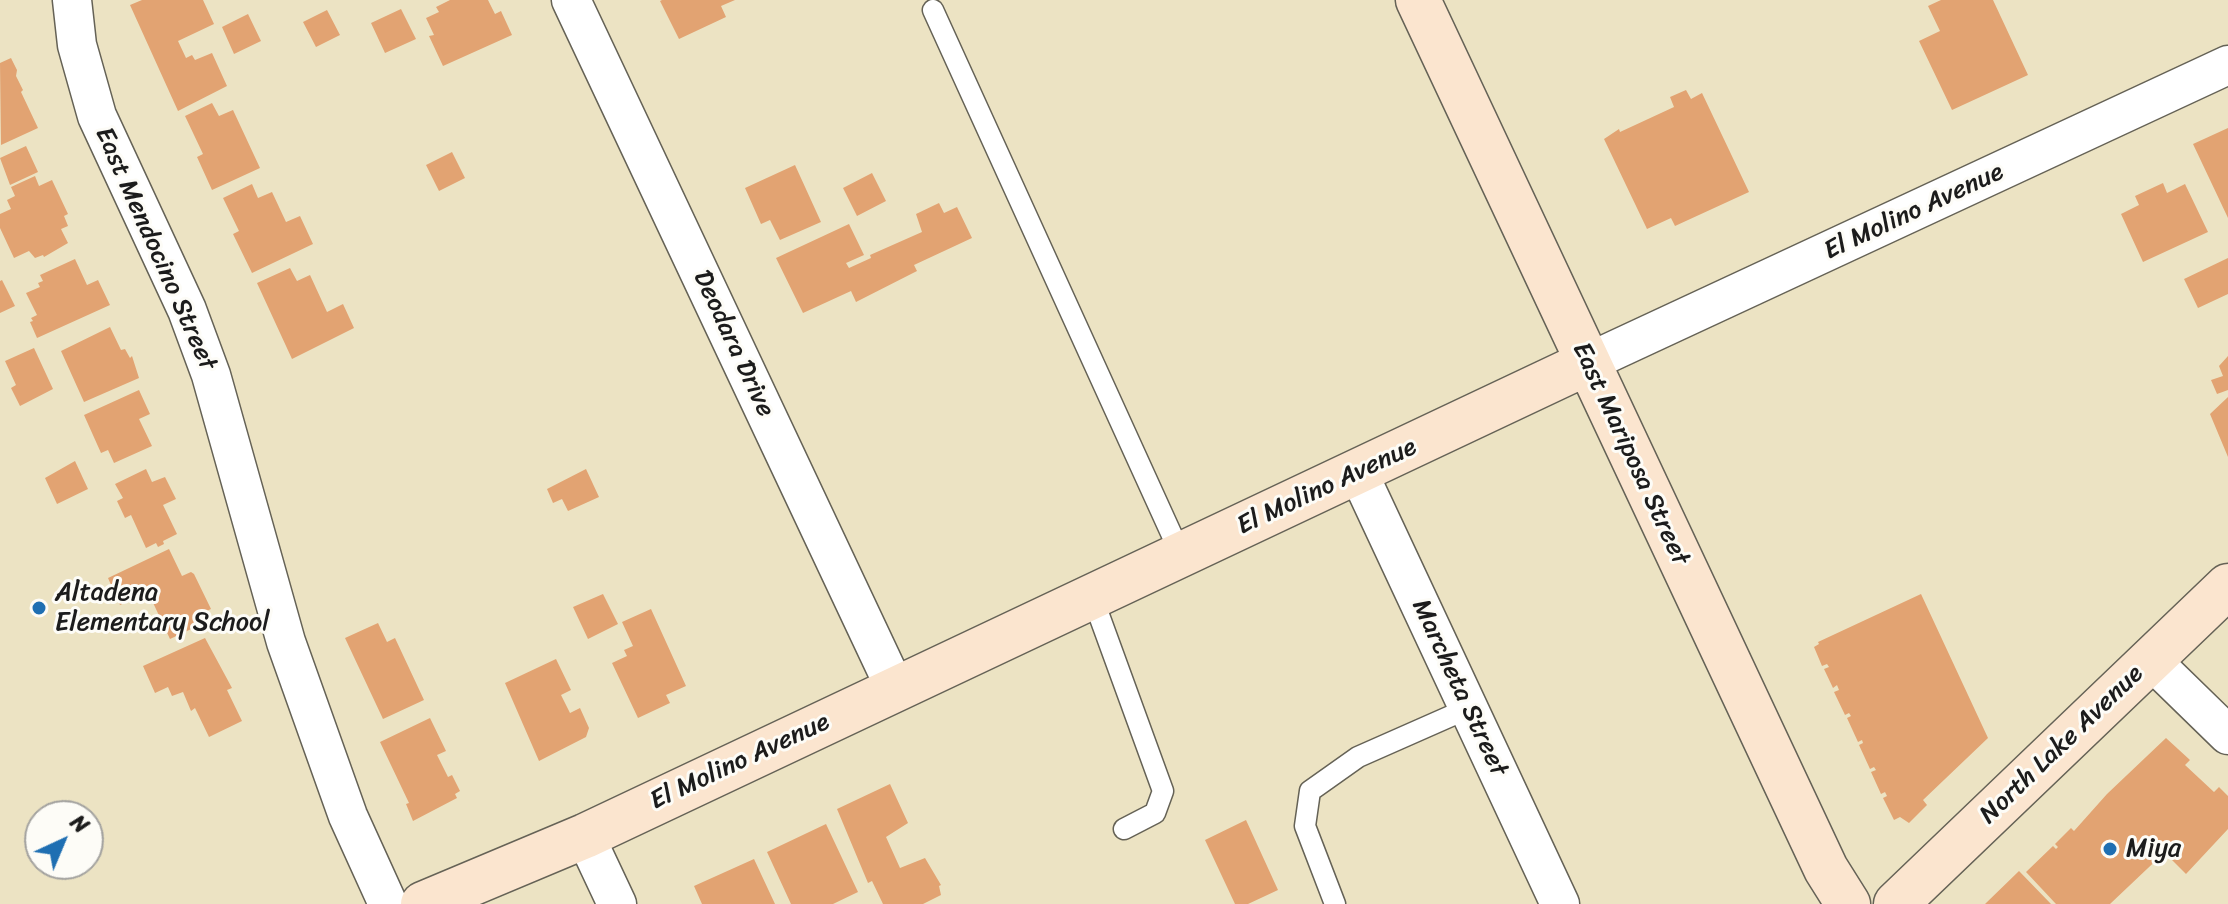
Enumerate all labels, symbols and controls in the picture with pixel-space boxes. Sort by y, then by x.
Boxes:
street label: East Mendocino Street [87,123,223,375]
street label: El Molino Avenue [1819,157,2009,267]
street label: Deodara Drive [685,266,781,422]
street label: East Mariposa Street [1565,338,1695,570]
street label: El Molino Avenue [1232,432,1422,542]
place label: Altadena Elementary School [55,577,270,638]
street label: Marcheta Street [1404,595,1514,781]
marker: Altadena Elementary School [30,599,48,617]
street label: North Lake Avenue [1974,659,2150,831]
street label: El Molino Avenue [645,707,835,817]
north arrow [24,800,104,880]
text: N [61,804,99,843]
place label: Miya [2126,833,2181,865]
marker: Miya [2101,840,2119,858]

